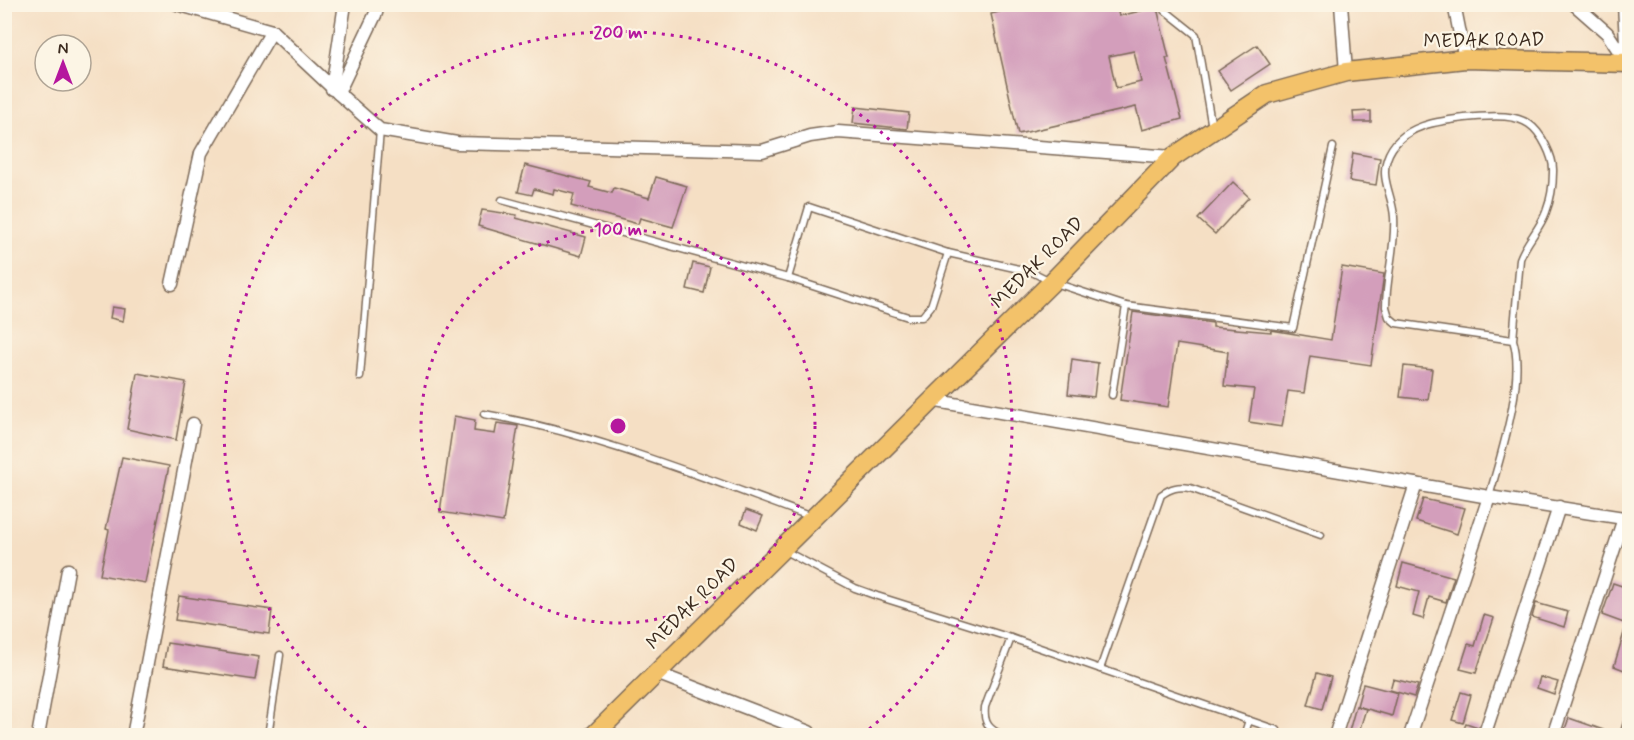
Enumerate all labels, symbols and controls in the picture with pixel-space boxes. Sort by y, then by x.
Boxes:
text: 200 m [593,21,643,45]
street label: MEDAK ROAD [1423,26,1545,56]
north arrow [33,33,93,93]
text: N [58,39,68,60]
street label: MEDAK ROAD [986,211,1090,315]
text: 100 m [594,218,642,242]
centre of rings [608,416,628,436]
street label: MEDAK ROAD [641,552,745,656]

